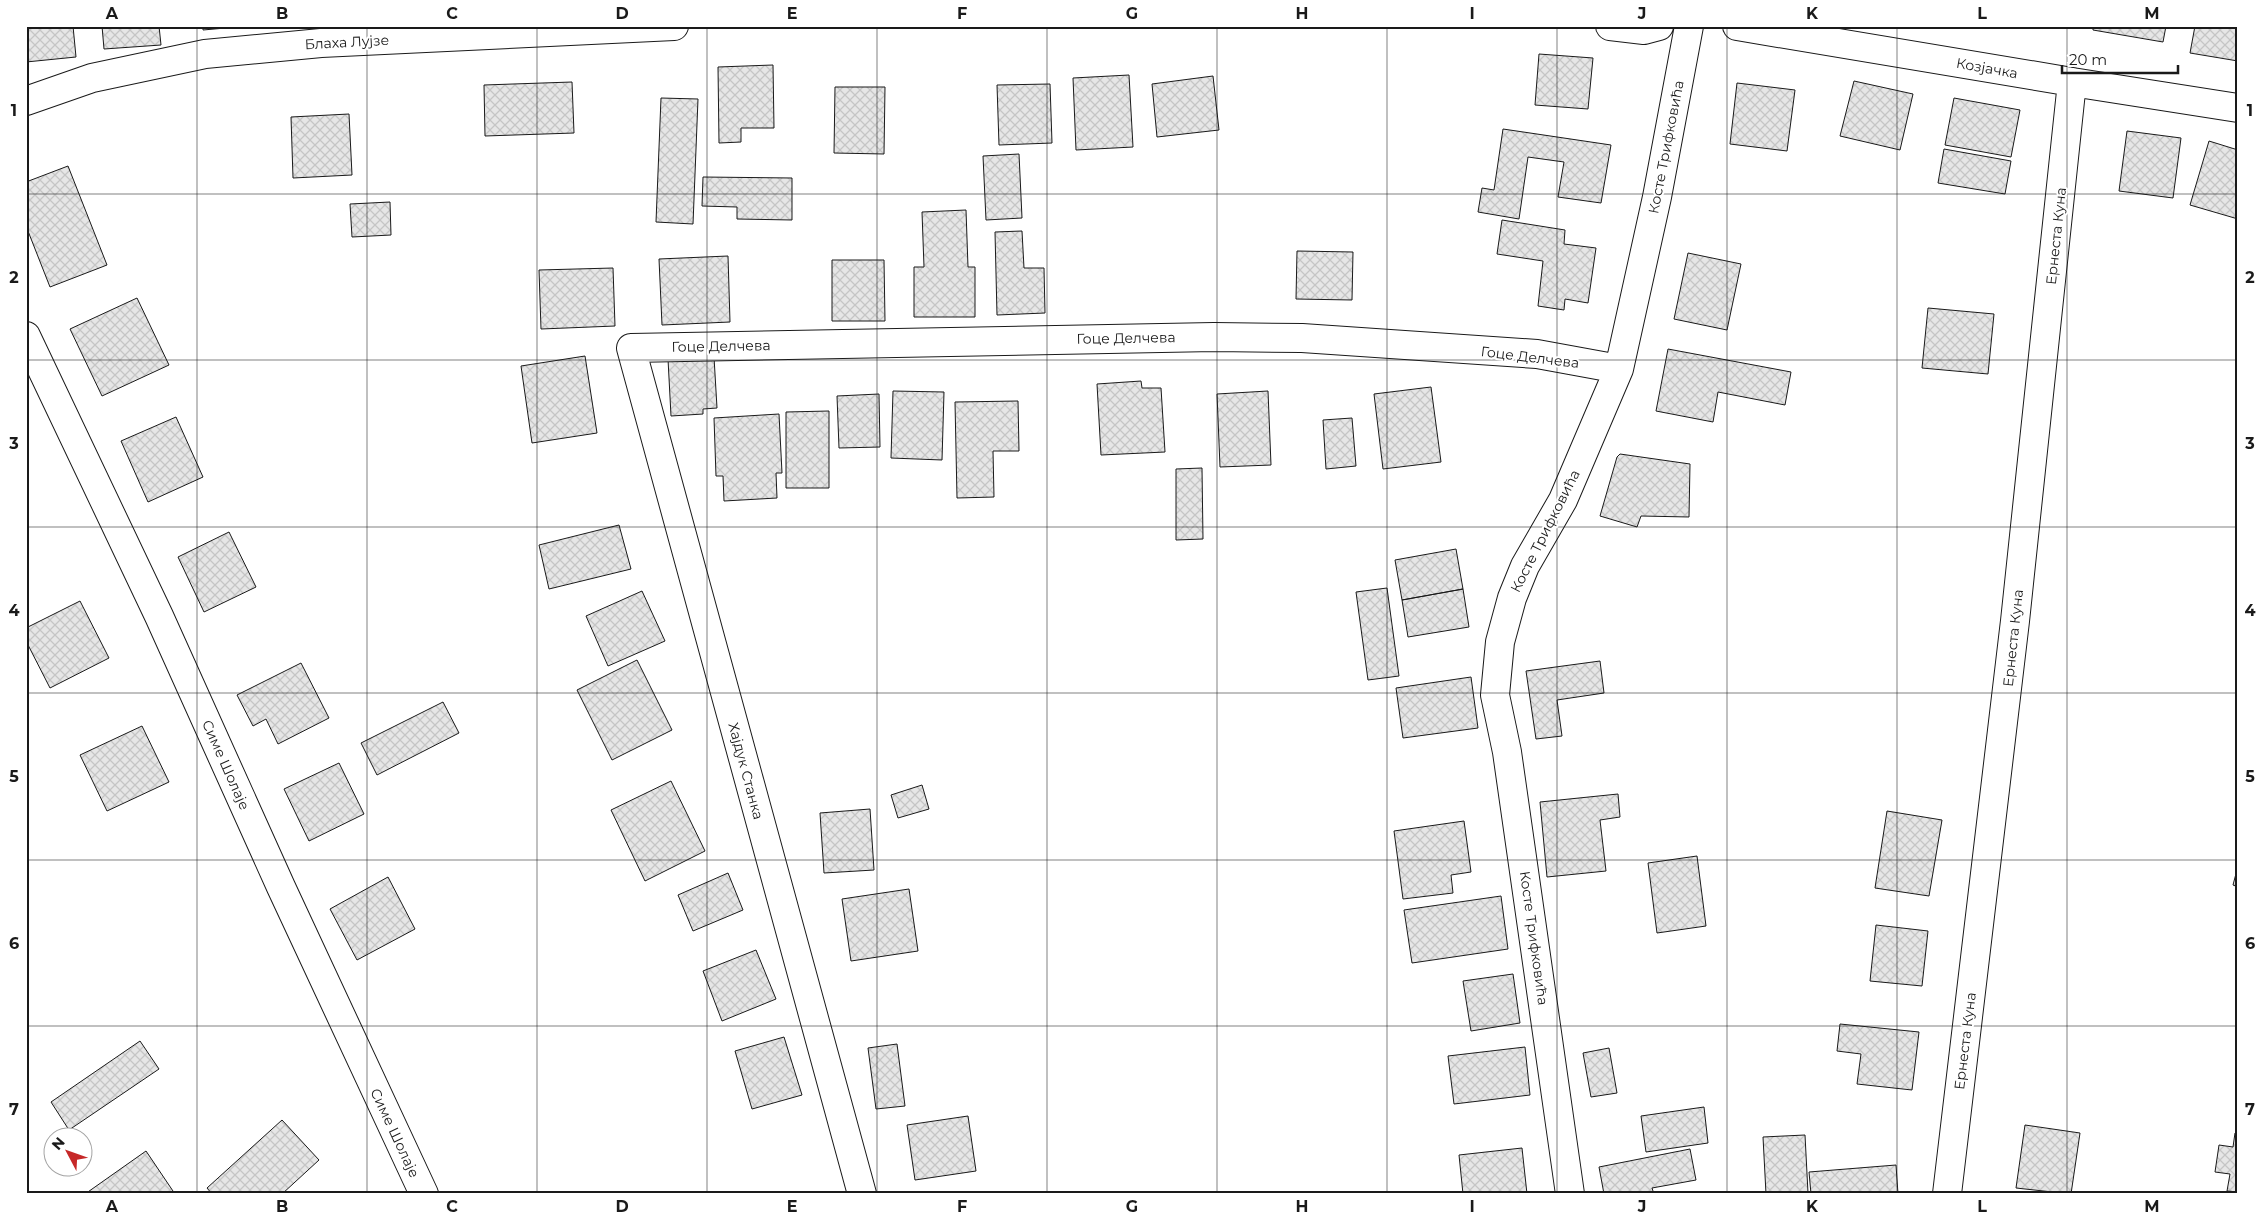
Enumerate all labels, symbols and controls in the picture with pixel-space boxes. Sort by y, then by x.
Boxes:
text: A [105,4,119,23]
text: B [276,4,288,23]
text: C [446,4,458,23]
text: D [615,4,629,23]
text: E [787,4,797,23]
text: F [957,4,967,23]
text: G [1126,4,1138,23]
text: H [1296,4,1308,23]
text: I [1469,4,1475,23]
text: J [1637,4,1646,23]
text: K [1806,4,1819,23]
text: L [1977,4,1987,23]
text: M [2144,4,2160,23]
street label: Блаха Лујзе [304,31,390,53]
scale bar [2062,42,2178,74]
text: 20 m [2069,50,2107,69]
street label: Козјачка [1955,54,2019,82]
street label: Косте Трифковића [1644,79,1688,215]
text: 1 [11,101,17,120]
text: 1 [2247,101,2253,120]
street label: Ернеста Куна [2042,186,2070,286]
text: 2 [9,268,19,287]
text: 2 [2245,268,2255,287]
street label: Гоце Делчева [1076,328,1176,348]
street label: Гоце Делчева [671,336,771,356]
street label: Гоце Делчева [1480,342,1580,372]
text: 3 [8,434,19,453]
text: 3 [2244,434,2255,453]
street label: Косте Трифковића [1506,467,1584,595]
street label: Ернеста Куна [1999,588,2027,688]
text: 4 [8,601,20,620]
text: 4 [2244,601,2256,620]
street label: Симе Шолаје [198,717,254,813]
street label: Хајдук Станка [724,720,768,822]
text: 5 [9,767,19,786]
text: 5 [2245,767,2255,786]
street label: Косте Трифковића [1516,870,1552,1006]
text: 6 [9,934,19,953]
text: 6 [2245,934,2255,953]
street label: Ернеста Куна [1950,991,1980,1091]
street label: Симе Шолаје [366,1085,424,1181]
text: 7 [9,1100,19,1119]
text: 7 [2245,1100,2255,1119]
north arrow [42,1128,92,1178]
text: N [48,1133,69,1154]
text: A [105,1197,119,1216]
text: B [276,1197,288,1216]
text: C [446,1197,458,1216]
text: D [615,1197,629,1216]
text: E [787,1197,797,1216]
text: F [957,1197,967,1216]
text: G [1126,1197,1138,1216]
text: H [1296,1197,1308,1216]
text: I [1469,1197,1475,1216]
text: J [1637,1197,1646,1216]
text: K [1806,1197,1819,1216]
text: L [1977,1197,1987,1216]
text: M [2144,1197,2160,1216]

